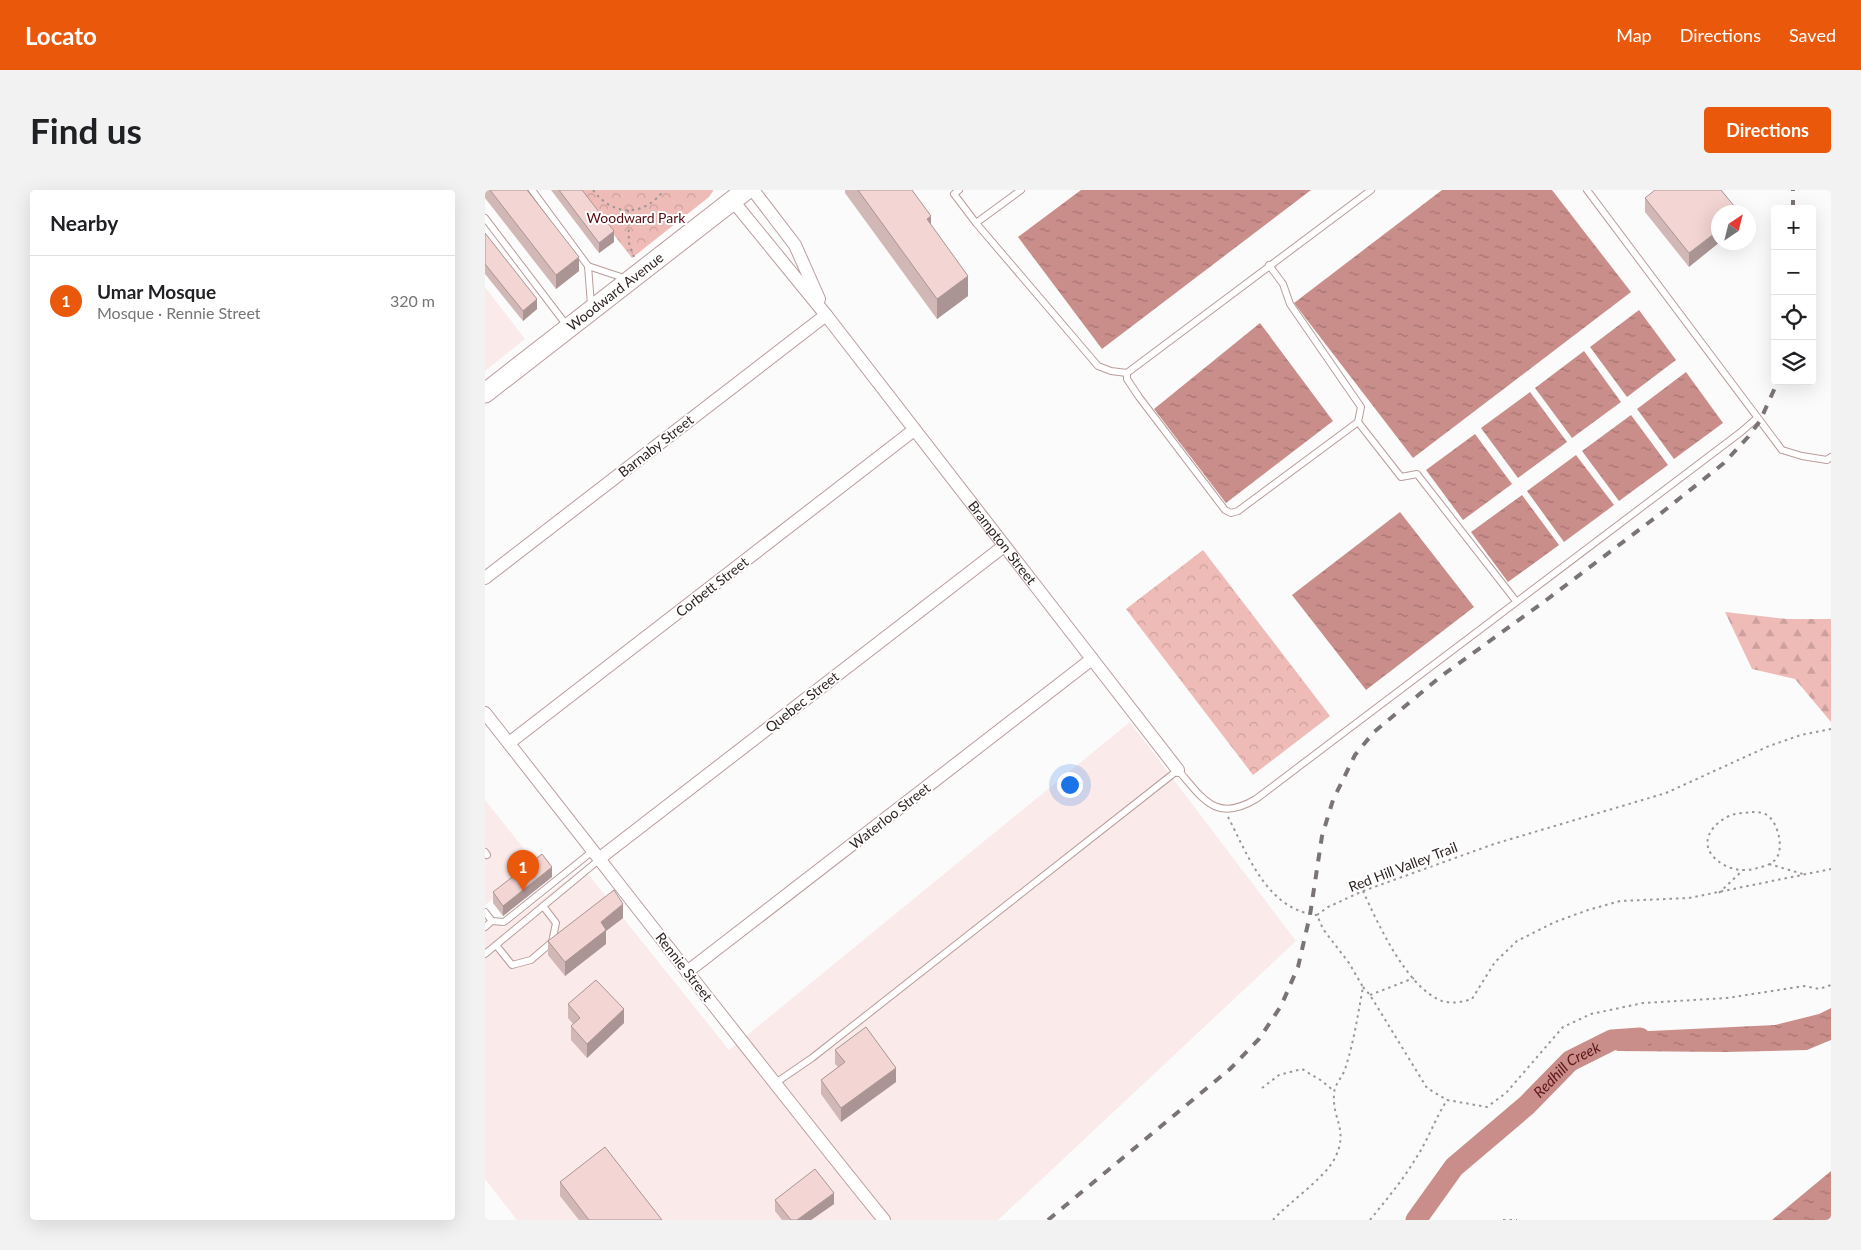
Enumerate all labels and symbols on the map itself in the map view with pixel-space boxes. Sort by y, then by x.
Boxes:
north arrow [1711,205,1756,250]
park label: Woodward Park [587,209,686,226]
street label: Woodward Avenue [563,249,667,334]
street label: Barnaby Street [615,411,697,480]
street label: Brampton Street [965,497,1040,588]
street label: Corbett Street [672,553,751,620]
street label: Quebec Street [762,668,842,736]
your location [1057,772,1083,798]
street label: Waterloo Street [846,779,933,852]
street label: Red Hill Valley Trail [1346,838,1460,895]
pin: 1 [507,850,539,891]
street label: Rennie Street [652,929,716,1004]
water label: Redhill Creek [1529,1037,1604,1101]

